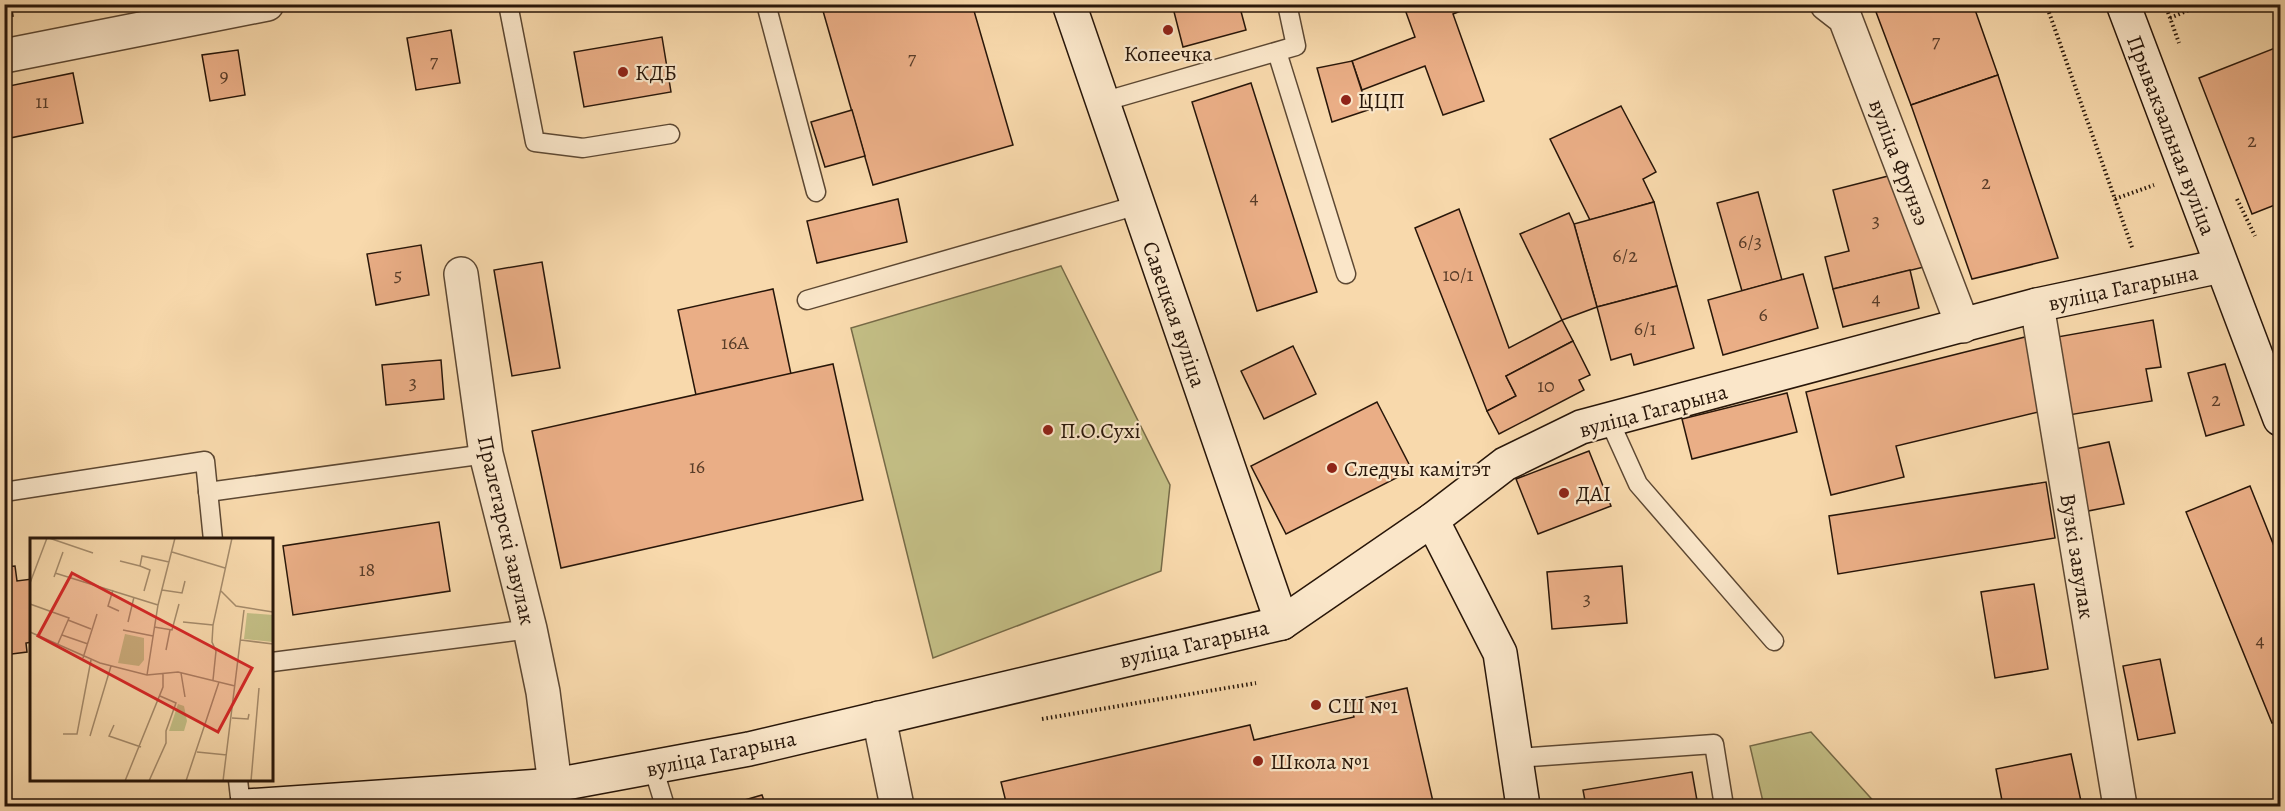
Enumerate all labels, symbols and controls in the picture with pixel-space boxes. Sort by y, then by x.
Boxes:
marker: Копеечка [1161,23,1175,37]
house number: 7 [1932,27,1941,54]
street label: Прывакзальная вуліца [2119,31,2223,240]
place label: Копеечка [1124,39,1213,69]
house number: 7 [908,44,917,71]
house number: 7 [430,47,439,74]
place label: КДБ [635,58,677,88]
house number: 9 [219,62,229,89]
marker: КДБ [616,65,630,79]
place label: ЦЦП [1358,86,1405,116]
house number: 11 [35,88,49,115]
marker: ЦЦП [1339,93,1353,107]
street label: вуліца Фрунзэ [1861,95,1937,230]
house number: 2 [2247,127,2257,154]
house number: 2 [1981,169,1991,196]
house number: 4 [1249,184,1259,211]
house number: 3 [1872,207,1880,234]
house number: 6/3 [1738,228,1762,255]
street label: Савецкая вуліца [1135,237,1213,392]
house number: 6/2 [1612,242,1638,269]
street label: вуліца Гагарына [2046,257,2202,319]
house number: 5 [394,261,402,288]
house number: 10/1 [1443,261,1474,288]
house number: 4 [1871,285,1881,312]
house number: 6 [1758,301,1768,328]
house number: 6/1 [1634,315,1656,342]
house number: 16А [721,329,749,356]
house number: 3 [409,369,417,396]
house number: 10 [1537,372,1555,399]
street label: вуліца Гагарына [1576,377,1732,445]
house number: 2 [2211,386,2221,413]
place label: П.О.Сухі [1060,416,1141,446]
marker: П.О.Сухі [1041,423,1055,437]
street label: Пралетарскі завулак [470,432,542,628]
house number: 16 [689,453,705,480]
place label: Следчы камітэт [1344,454,1491,484]
marker: Следчы камітэт [1325,461,1339,475]
place label: ДАІ [1576,479,1611,509]
marker: ДАІ [1557,486,1571,500]
street label: Вузкі завулак [2052,491,2102,621]
inset map [30,538,273,781]
house number: 18 [359,556,375,583]
house number: 3 [1583,585,1591,612]
street label: вуліца Гагарына [1117,612,1273,676]
house number: 4 [2255,627,2265,654]
place label: СШ №1 [1328,691,1398,721]
marker: СШ №1 [1309,698,1323,712]
street label: вуліца Гагарына [644,723,800,785]
place label: Школа №1 [1270,747,1369,777]
marker: Школа №1 [1251,754,1265,768]

